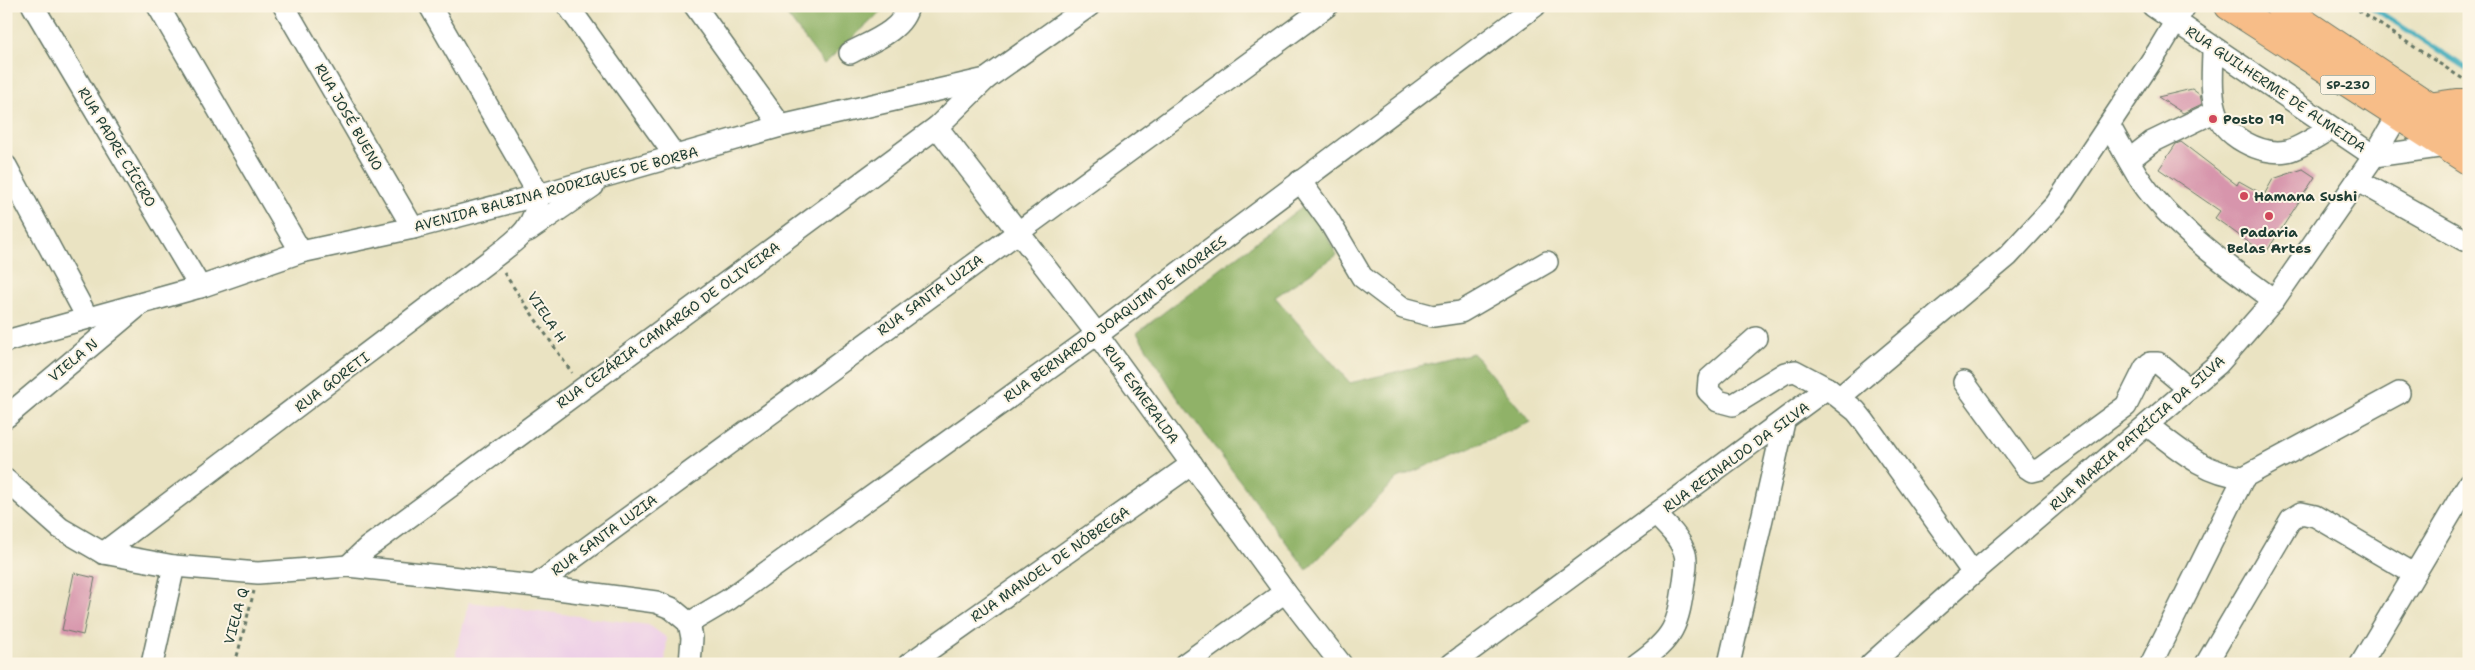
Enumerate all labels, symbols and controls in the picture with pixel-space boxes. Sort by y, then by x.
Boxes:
street label: RUA GUILHERME DE ALMEIDA [2182,22,2370,156]
street label: RUA JOSÉ BUENO [311,60,387,174]
road number: SP-230 [2320,76,2376,94]
street label: RUA PADRE CÍCERO [74,84,160,210]
place label: Posto 19 [2223,110,2284,128]
marker: Posto 19 [2207,113,2219,125]
street label: AVENIDA BALBINA RODRIGUES DE BORBA [412,142,700,236]
place label: Hamana Sushi [2254,187,2357,205]
marker: Hamana Sushi [2238,190,2250,202]
marker: Padaria Belas Artes [2263,210,2275,222]
place label: Padaria Belas Artes [2227,223,2311,257]
street label: RUA BERNARDO JOAQUIM DE MORAES [1000,232,1230,406]
street label: RUA CEZÁRIA CAMARGO DE OLIVEIRA [553,238,783,412]
street label: RUA SANTA LUZIA [873,250,987,340]
street label: VIELA H [523,288,571,346]
street label: VIELA N [45,334,101,386]
street label: RUA ESMERALDA [1099,341,1183,447]
street label: RUA GORETI [291,348,373,416]
street label: RUA MARIA PATRÍCIA DA SILVA [2046,352,2228,514]
street label: RUA REINALDO DA SILVA [1659,398,1813,516]
street label: RUA SANTA LUZIA [547,490,661,580]
street label: RUA MANOEL DE NÓBREGA [967,502,1133,626]
street label: VIELA Q [220,586,252,646]

